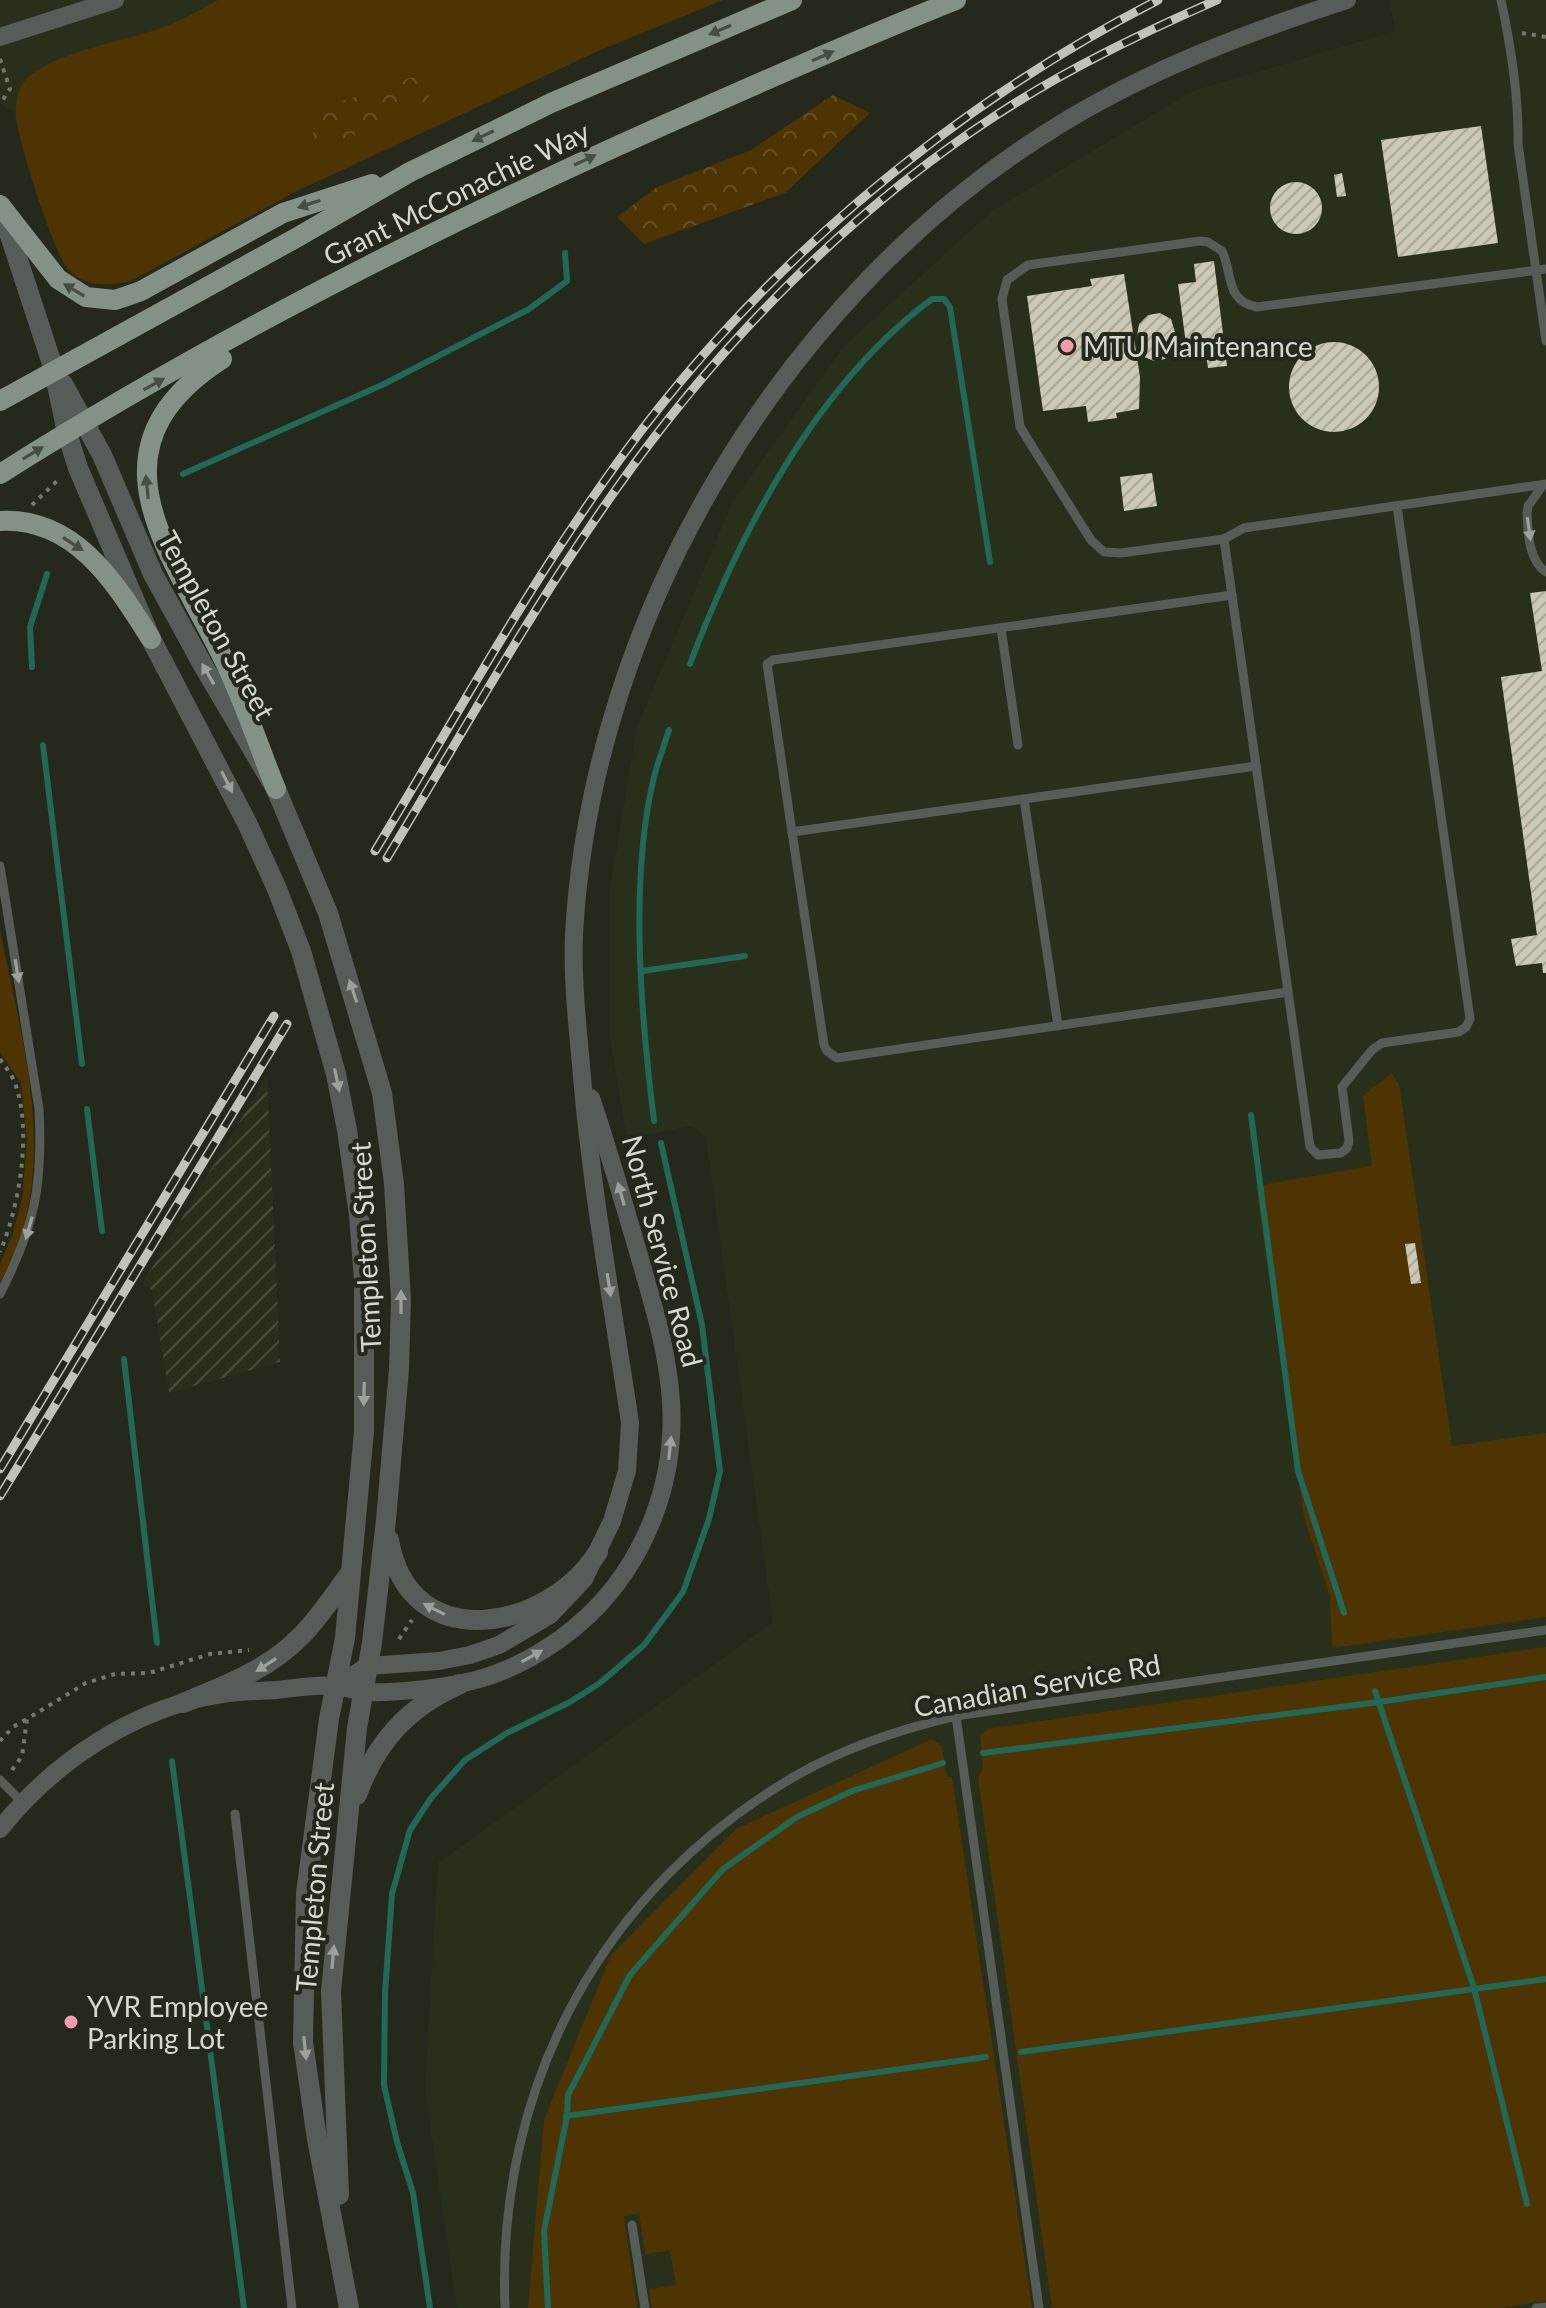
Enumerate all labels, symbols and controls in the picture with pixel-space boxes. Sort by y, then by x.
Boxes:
one-way arrow [708,23,732,36]
one-way arrow [811,49,834,62]
street label: Grant McConachie Way [317,113,595,272]
one-way arrow [471,129,494,143]
one-way arrow [573,153,596,167]
one-way arrow [297,198,321,211]
one-way arrow [63,283,85,297]
place label: MTU Maintenance [1083,329,1313,363]
marker: MTU Maintenance [1058,337,1076,355]
one-way arrow [142,377,165,390]
one-way arrow [22,446,44,460]
one-way arrow [140,474,153,499]
one-way arrow [1523,516,1536,541]
street label: Templeton Street [151,525,283,725]
one-way arrow [62,536,84,551]
one-way arrow [201,663,215,685]
one-way arrow [220,771,233,794]
one-way arrow [11,959,24,984]
one-way arrow [346,978,358,1002]
one-way arrow [331,1068,344,1093]
street label: North Service Road [616,1132,710,1370]
street label: Templeton Street [343,1141,387,1353]
one-way arrow [614,1182,627,1206]
one-way arrow [22,1216,35,1240]
one-way arrow [603,1273,616,1298]
one-way arrow [395,1289,407,1314]
one-way arrow [358,1382,370,1407]
one-way arrow [663,1435,676,1460]
one-way arrow [423,1602,446,1615]
street label: Canadian Service Rd [911,1647,1163,1723]
one-way arrow [521,1649,543,1663]
one-way arrow [255,1657,276,1672]
street label: Templeton Street [288,1781,340,1993]
one-way arrow [327,1944,340,1969]
place label: YVR Employee Parking Lot [87,1989,268,2055]
marker: YVR Employee Parking Lot [62,2013,80,2031]
one-way arrow [298,2036,311,2061]

